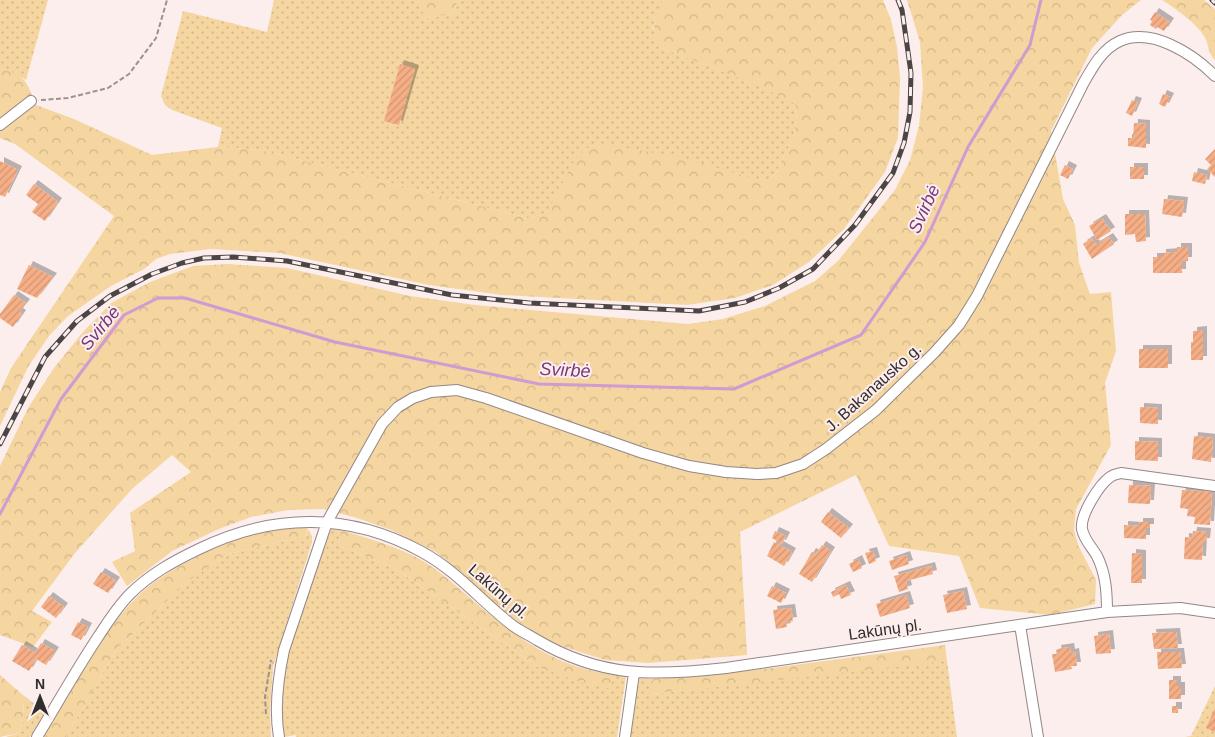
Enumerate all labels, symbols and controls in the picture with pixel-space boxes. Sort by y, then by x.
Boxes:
water label: Svirbė [904,182,944,236]
water label: Svirbė [76,302,124,354]
street label: J. Bakanausko g. [822,340,925,435]
water label: Svirbė [539,359,591,381]
street label: Lakūnų pl. [465,561,532,622]
street label: Lakūnų pl. [847,616,923,643]
north arrow [15,672,65,722]
text: N [35,676,45,692]

